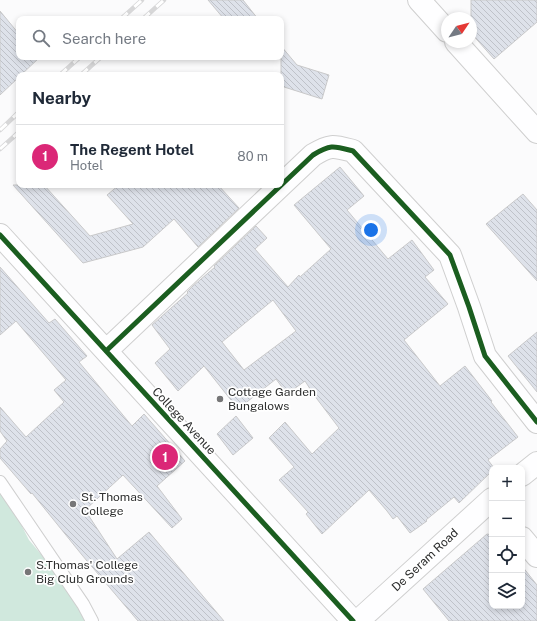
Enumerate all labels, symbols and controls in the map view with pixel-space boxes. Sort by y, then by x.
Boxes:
north arrow [441,12,477,48]
search box [16,16,284,60]
icon: search [30,27,52,49]
text: Search here [62,30,146,47]
text: Nearby [32,88,91,108]
text: The Regent Hotel [70,141,194,158]
text: 1 [42,149,48,164]
text: 80 m [237,149,268,164]
text: Hotel [70,158,103,173]
your location [361,220,381,240]
street label: College Avenue [149,385,219,458]
place label: Cottage Garden Bungalows [228,385,316,413]
marker: Cottage Garden Bungalows [215,394,225,404]
pin: 1 [152,442,178,472]
map controls [489,465,525,609]
button: + [489,465,525,501]
place label: St. Thomas College [81,490,143,518]
marker: St. Thomas College [68,499,78,509]
button: − [489,501,525,537]
street label: De Seram Road [389,526,461,594]
button: locate [489,537,525,573]
place label: S.Thomas' College Big Club Grounds [36,558,138,586]
marker: S.Thomas' College Big Club Grounds [23,567,33,577]
button: layers [489,573,525,609]

